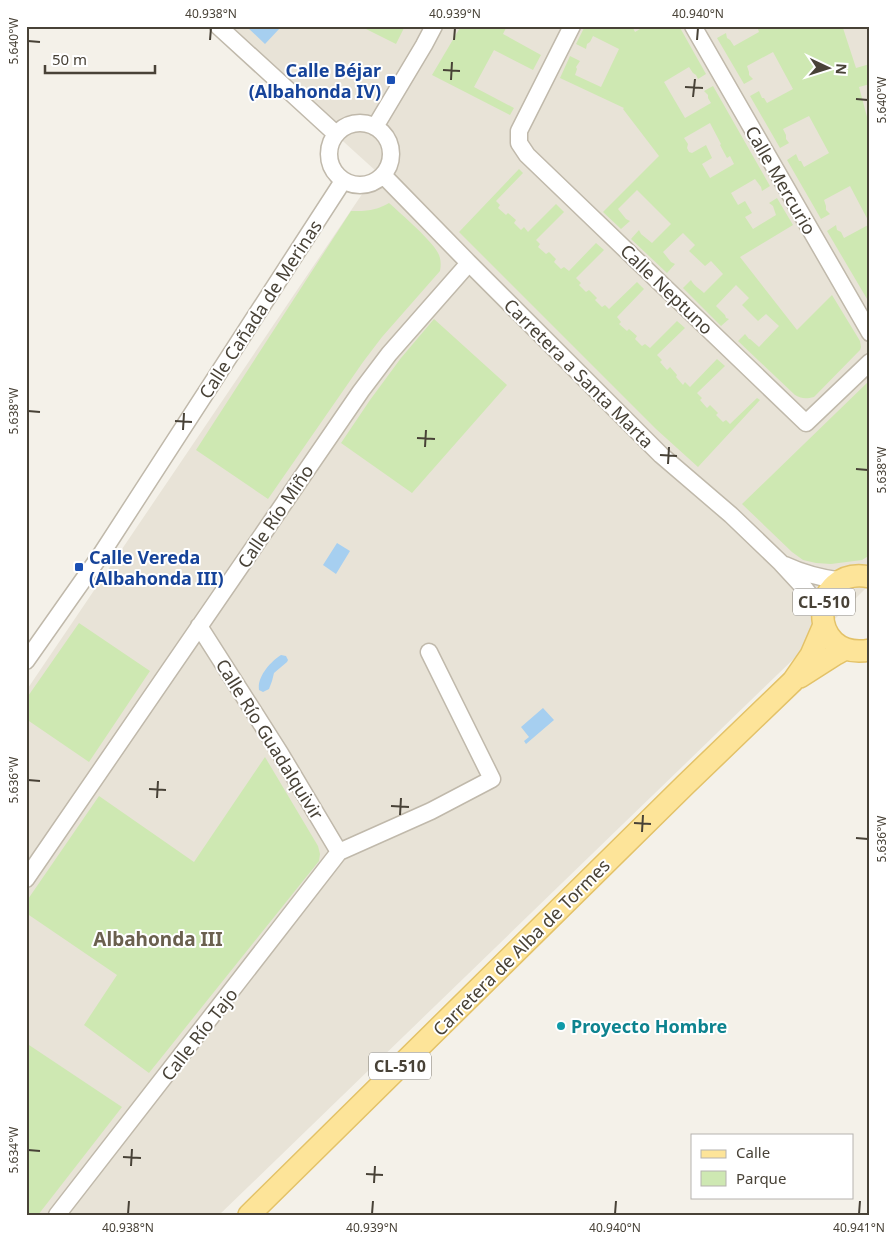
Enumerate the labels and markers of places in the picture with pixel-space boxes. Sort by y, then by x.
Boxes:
place label: Calle Béjar (Albahonda IV) [249,58,381,103]
marker: Calle Béjar (Albahonda IV) [385,74,397,86]
place label: Calle Vereda (Albahonda III) [89,545,224,590]
marker: Calle Vereda (Albahonda III) [73,561,85,573]
place label: Proyecto Hombre [571,1014,727,1038]
marker: Proyecto Hombre [555,1020,567,1032]

